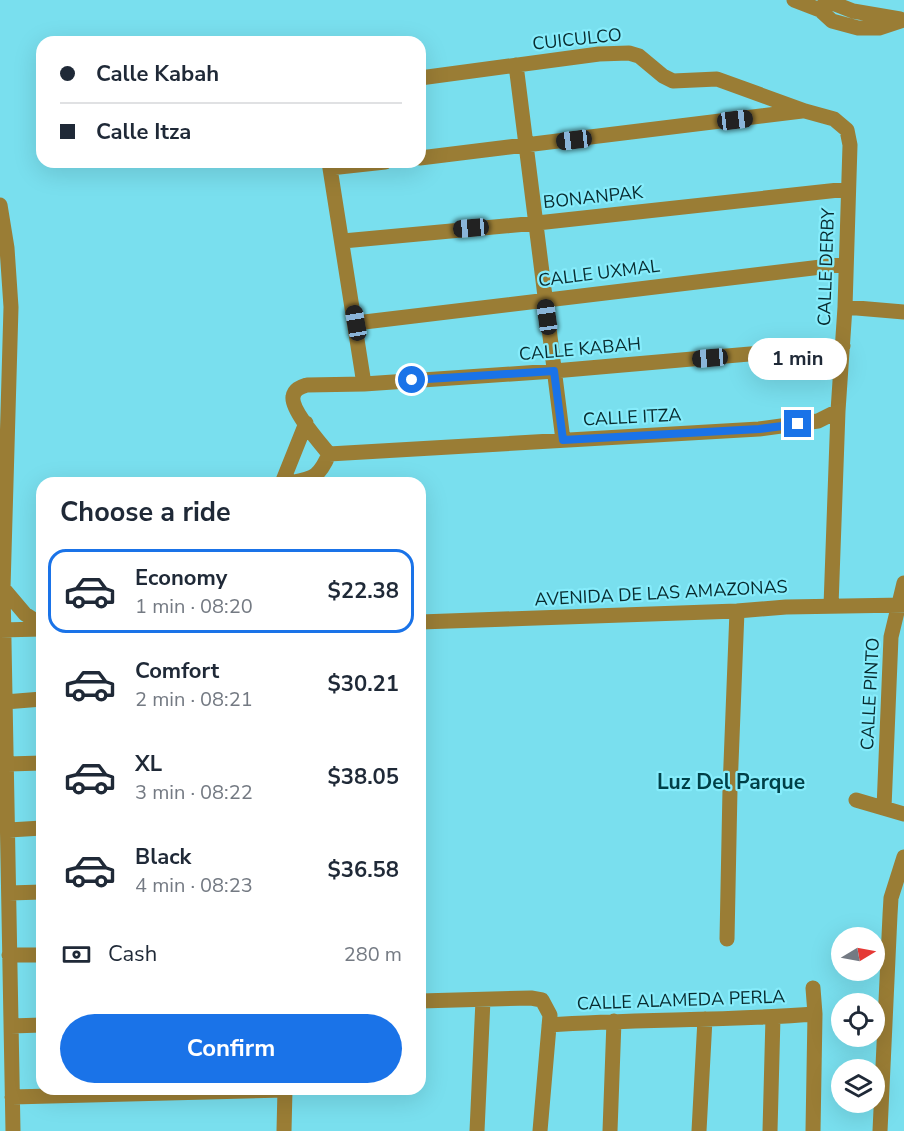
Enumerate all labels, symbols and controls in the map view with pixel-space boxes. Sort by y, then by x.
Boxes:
street label: CUICULCO [531,22,623,56]
text: Calle Kabah [96,59,219,89]
car [716,109,754,131]
text: Calle Itza [96,117,191,147]
car [555,129,593,151]
street label: BONANPAK [542,180,645,214]
street label: CALLE DERBY [812,207,840,326]
car [452,217,490,239]
street label: CALLE UXMAL [537,254,661,292]
car [536,298,558,336]
car [344,304,368,342]
street label: CALLE KABAH [518,332,642,366]
callout: 1 min [748,337,848,379]
text: 1 min [772,345,823,372]
car [691,347,729,369]
route start [398,366,425,393]
street label: CALLE ITZA [582,402,682,432]
route end [784,410,811,437]
text: Choose a ride [60,494,231,531]
text: Economy [135,563,227,593]
icon: car [63,564,117,618]
street label: AVENIDA DE LAS AMAZONAS [534,574,788,612]
text: $22.38 [328,576,399,606]
text: 1 min · 08:20 [135,593,253,620]
street label: CALLE PINTO [855,637,885,751]
text: Comfort [135,656,219,686]
icon: car [63,657,117,711]
text: $30.21 [328,669,399,699]
text: 2 min · 08:21 [135,686,253,713]
text: XL [135,749,162,779]
icon: car [63,750,117,804]
text: $38.05 [328,762,399,792]
district label: Luz Del Parque [657,768,805,796]
text: 3 min · 08:22 [135,779,253,806]
text: Black [135,842,191,872]
icon: car [63,843,117,897]
text: $36.58 [328,855,399,885]
text: 4 min · 08:23 [135,872,253,899]
north arrow [831,927,885,981]
map controls [831,927,885,1113]
icon: cash [60,938,93,971]
text: Cash [108,939,157,969]
text: 280 m [344,941,402,968]
street label: CALLE ALAMEDA PERLA [576,984,786,1016]
button: locate [831,993,885,1047]
button: Confirm [60,1014,402,1083]
button: layers [831,1059,885,1113]

